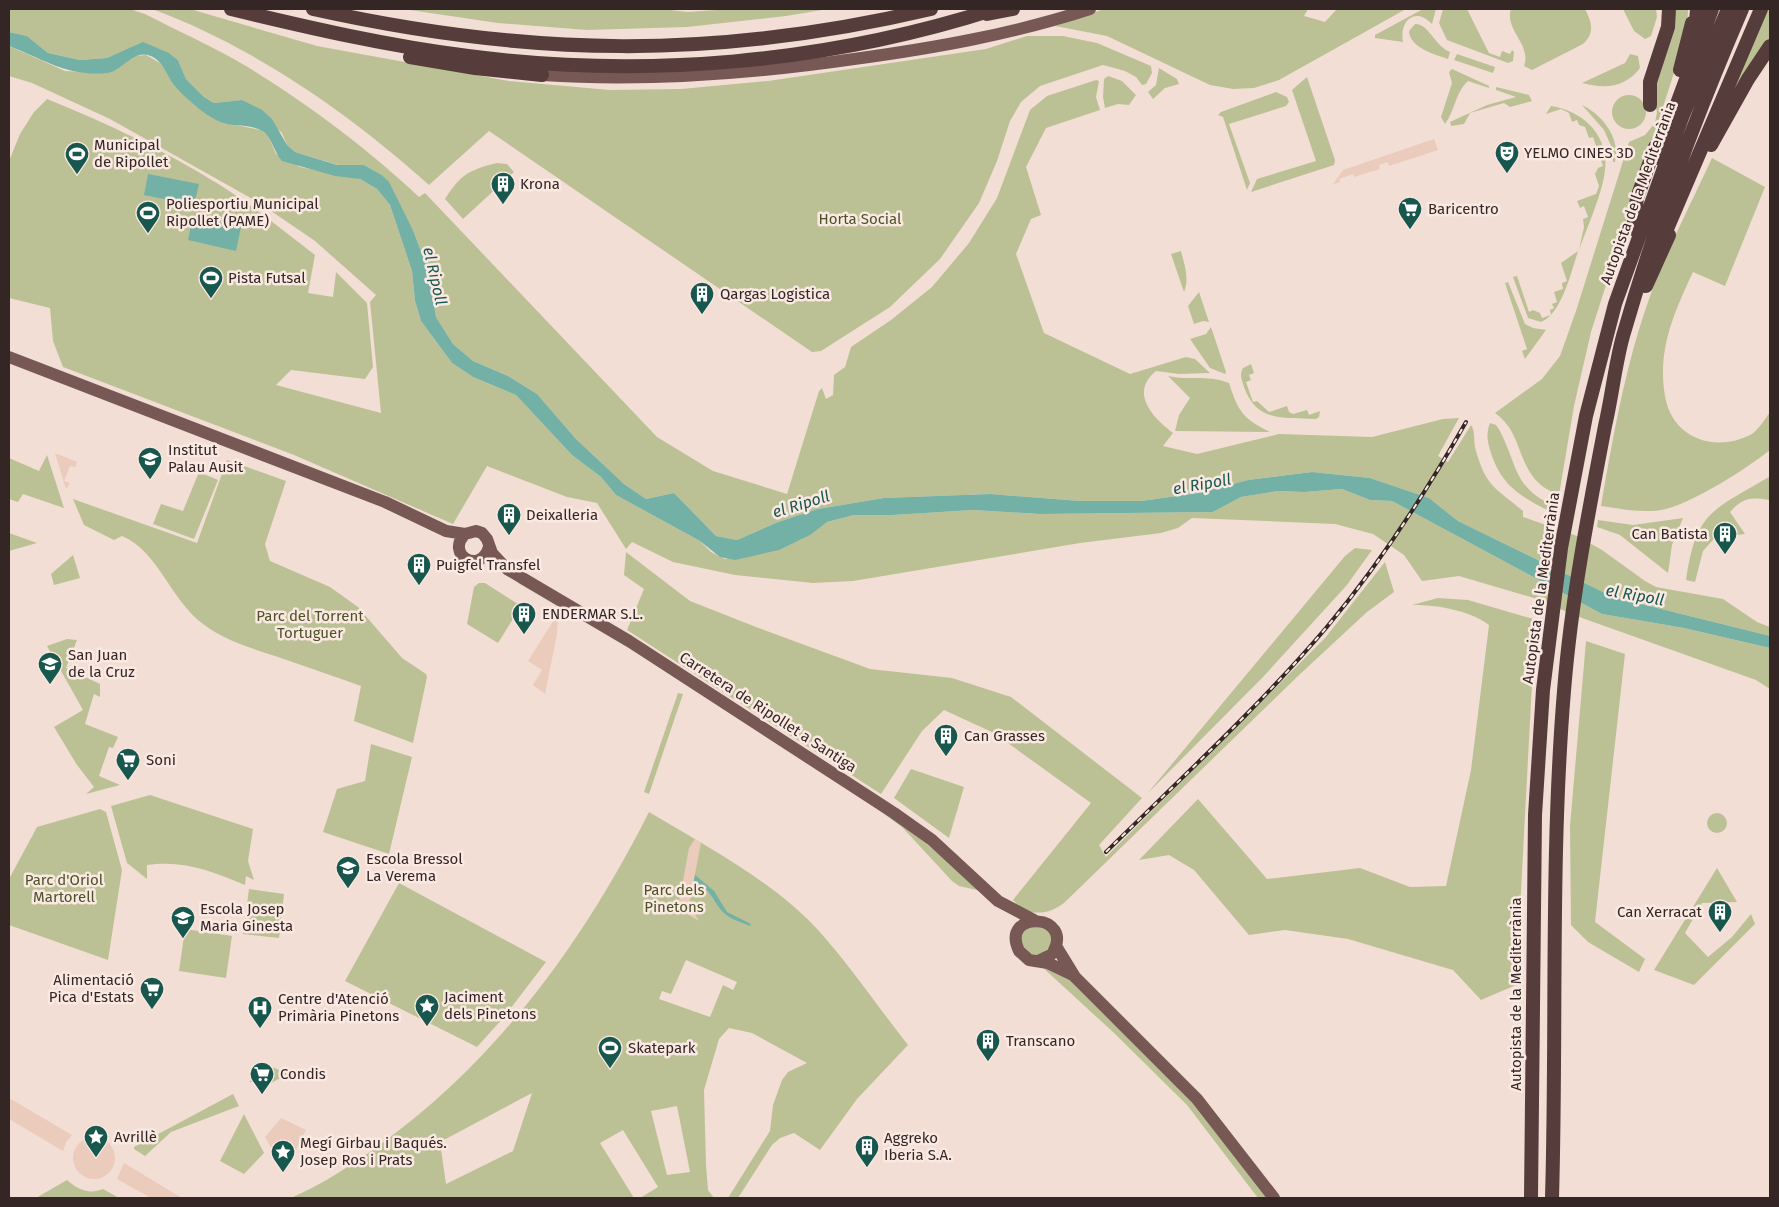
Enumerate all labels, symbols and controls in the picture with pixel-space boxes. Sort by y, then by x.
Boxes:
street label: Autopista de la Mediterrània [1596,99,1680,287]
place label: Municipal de Ripollet [94,136,169,171]
theatre icon: YELMO CINES 3D [1494,140,1520,174]
sports icon: Municipal de Ripollet [64,141,90,175]
place label: YELMO CINES 3D [1524,144,1634,162]
building icon: Krona [490,171,516,205]
place label: Krona [520,175,560,193]
place label: Poliesportiu Municipal Ripollet (PAME) [166,195,319,230]
supermarket icon: Baricentro [1397,196,1423,230]
sports icon: Poliesportiu Municipal Ripollet (PAME) [135,200,161,234]
place label: Baricentro [1428,200,1499,218]
park label: Horta Social [819,210,902,228]
water label: el Ripoll [419,245,451,307]
sports icon: Pista Futsal [198,265,224,299]
place label: Pista Futsal [228,269,306,287]
building icon: Qargas Logistica [689,281,715,315]
place label: Qargas Logistica [720,285,830,303]
place label: Institut Palau Ausit [168,441,244,476]
school or university icon: Institut Palau Ausit [137,446,163,480]
water label: el Ripoll [1171,470,1233,498]
water label: el Ripoll [770,486,832,522]
street label: Autopista de la Mediterrània [1519,491,1563,685]
building icon: Deixalleria [496,502,522,536]
place label: Deixalleria [526,506,598,524]
building icon: Can Batista [1712,521,1738,555]
place label: Can Batista [1631,525,1708,543]
building icon: Puigfel Transfel [406,552,432,586]
place label: Puigfel Transfel [436,556,541,574]
water label: el Ripoll [1604,581,1666,609]
building icon: ENDERMAR S.L. [511,601,537,635]
place label: ENDERMAR S.L. [542,605,643,623]
park label: Parc del Torrent Tortuguer [256,607,364,642]
place label: San Juan de la Cruz [68,646,135,681]
street label: Carretera de Ripollet a Santiga [676,648,860,776]
school or university icon: San Juan de la Cruz [37,651,63,685]
building icon: Can Grasses [933,723,959,757]
place label: Can Grasses [964,727,1045,745]
supermarket icon: Soni [115,747,141,781]
place label: Soni [146,751,176,769]
place label: Escola Bressol La Verema [366,850,463,885]
school or university icon: Escola Bressol La Verema [335,855,361,889]
park label: Parc d'Oriol Martorell [25,871,104,906]
park label: Parc dels Pinetons [643,881,705,916]
street label: Autopista de la Mediterrània [1507,897,1525,1091]
building icon: Can Xerracat [1707,899,1733,933]
place label: Escola Josep Maria Ginesta [200,900,293,935]
place label: Can Xerracat [1617,903,1703,921]
school or university icon: Escola Josep Maria Ginesta [170,905,196,939]
place label: Alimentació Pica d'Estats [49,971,134,1006]
supermarket icon: Alimentació Pica d'Estats [139,976,165,1010]
place label: Jaciment dels Pinetons [444,988,536,1023]
place label: Centre d'Atenció Primària Pinetons [278,990,399,1025]
place icon: Jaciment dels Pinetons [414,993,440,1027]
hospital icon: Centre d'Atenció Primària Pinetons [247,995,273,1029]
building icon: Transcano [975,1028,1001,1062]
place label: Transcano [1006,1032,1075,1050]
sports icon: Skatepark [597,1035,623,1069]
place label: Skatepark [628,1039,696,1057]
supermarket icon: Condis [249,1061,275,1095]
place label: Condis [280,1065,326,1083]
place icon: Avrillè [83,1124,109,1158]
place label: Avrillè [114,1128,157,1146]
place label: Aggreko Iberia S.A. [884,1129,952,1164]
place label: Megí Girbau i Baqués. Josep Ros i Prats [300,1134,447,1169]
building icon: Aggreko Iberia S.A. [854,1134,880,1168]
place icon: Megí Girbau i Baqués. Josep Ros i Prats [270,1139,296,1173]

